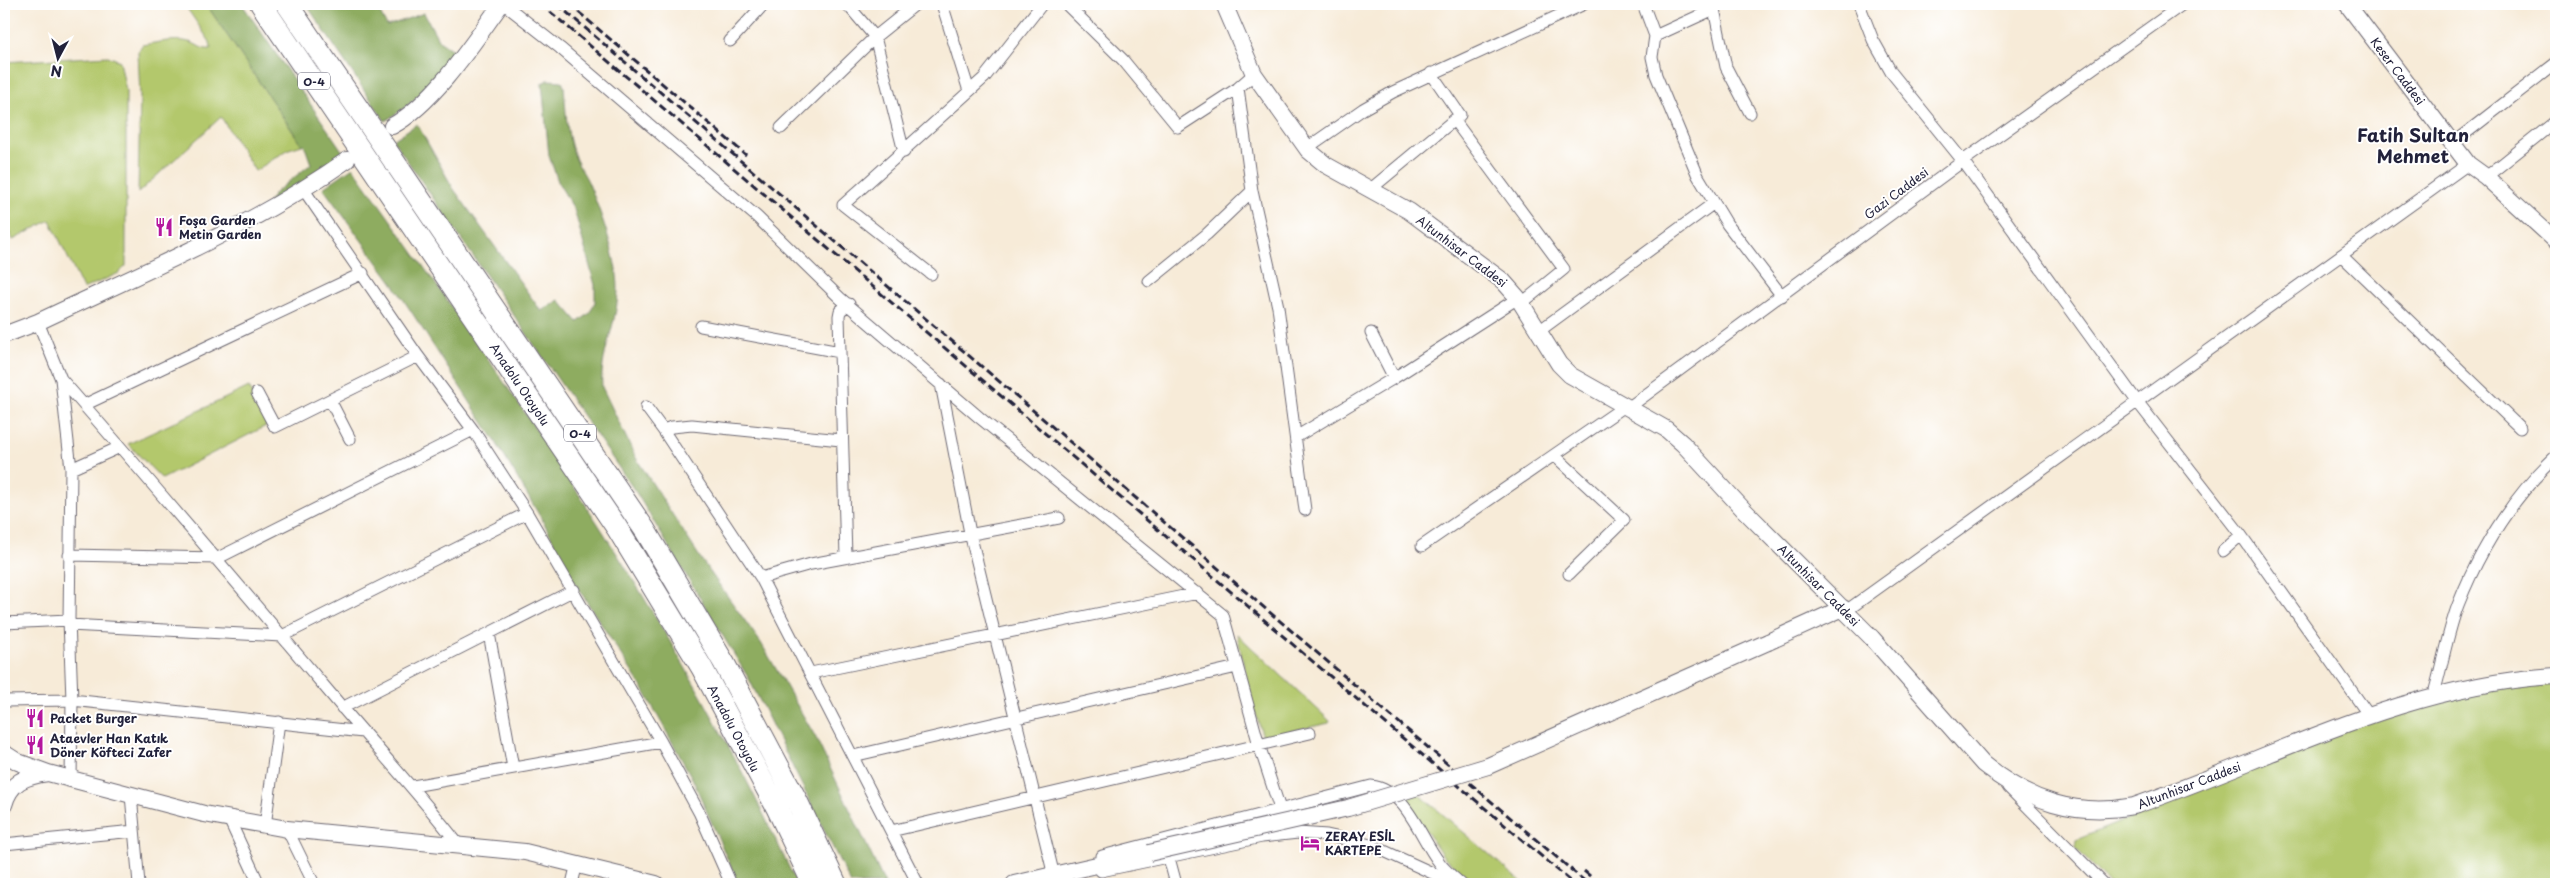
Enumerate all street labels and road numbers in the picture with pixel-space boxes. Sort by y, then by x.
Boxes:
street label: Keser Caddesi [2366,33,2430,109]
road number: O-4 [298,72,330,90]
street label: Gazi Caddesi [1860,163,1932,223]
street label: Altunhisar Caddesi [1413,211,1511,291]
street label: Anadolu Otoyolu [486,339,554,429]
road number: O-4 [564,424,596,442]
street label: Altunhisar Caddesi [1774,540,1864,630]
street label: Anadolu Otoyolu [703,681,765,775]
street label: Altunhisar Caddesi [2135,757,2243,813]

